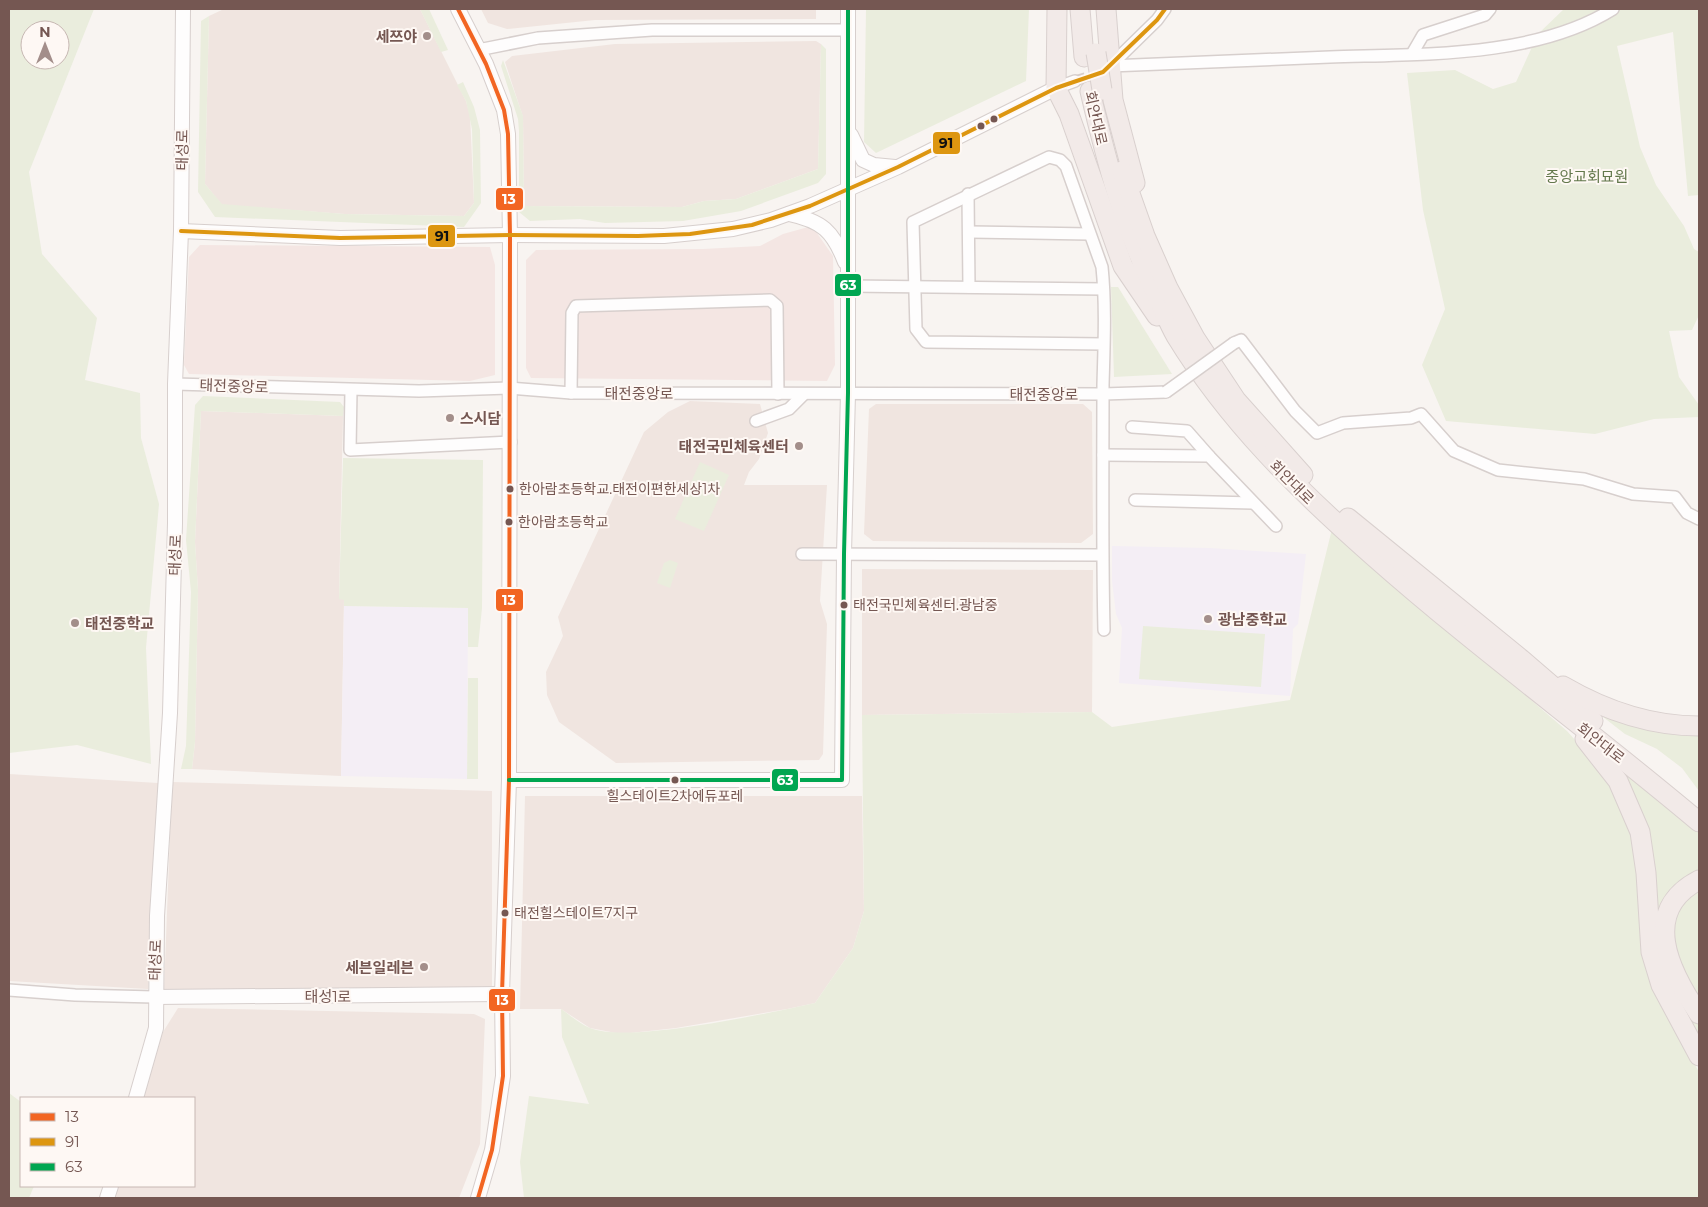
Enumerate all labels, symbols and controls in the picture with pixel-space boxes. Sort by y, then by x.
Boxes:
north arrow [20,20,70,70]
text: N [39,23,51,41]
place label: 세쯔야 [376,27,417,46]
marker: 세쯔야 [421,30,433,42]
street label: 회안대로 [1081,89,1111,147]
unlabelled marker [989,114,999,124]
unlabelled marker [976,121,986,131]
street label: 태성로 [172,129,192,171]
line badge: 91 [932,131,961,155]
text: 91 [939,134,953,152]
park label: 중앙교회묘원 [1546,167,1628,186]
line badge: 13 [495,187,524,211]
text: 13 [502,190,516,208]
line badge: 91 [427,224,456,248]
text: 91 [435,227,449,245]
line badge: 63 [834,273,862,297]
text: 63 [839,276,857,294]
street label: 태전중앙로 [199,375,269,397]
street label: 태전중앙로 [604,384,674,403]
street label: 태전중앙로 [1009,385,1079,404]
place label: 스시담 [460,409,502,428]
marker: 스시담 [444,412,456,424]
place label: 태전국민체육센터 [679,437,789,456]
marker: 태전국민체육센터 [793,440,805,452]
street label: 회안대로 [1266,456,1318,508]
place label: 한아람초등학교.태전이편한세상1차 [519,480,720,498]
marker: 한아람초등학교.태전이편한세상1차 [505,484,515,494]
place label: 한아람초등학교 [518,513,608,531]
marker: 한아람초등학교 [504,517,514,527]
street label: 태성로 [165,534,185,576]
line badge: 13 [495,588,524,612]
text: 13 [502,591,516,609]
place label: 태전국민체육센터.광남중 [853,596,998,614]
marker: 태전국민체육센터.광남중 [839,600,849,610]
place label: 광남중학교 [1218,610,1287,629]
marker: 광남중학교 [1202,613,1214,625]
place label: 태전중학교 [85,614,154,633]
marker: 태전중학교 [69,617,81,629]
street label: 회안대로 [1573,719,1629,767]
line badge: 63 [771,768,799,792]
text: 63 [776,771,794,789]
marker: 힐스테이트2차에듀포레 [670,775,680,785]
place label: 힐스테이트2차에듀포레 [607,787,743,805]
place label: 태전힐스테이트7지구 [514,904,638,922]
marker: 태전힐스테이트7지구 [500,908,510,918]
street label: 태성로 [145,939,165,981]
place label: 세븐일레븐 [345,958,414,977]
marker: 세븐일레븐 [418,961,430,973]
street label: 태성1로 [305,987,351,1006]
line badge: 13 [488,988,516,1012]
text: 13 [495,991,509,1009]
legend [20,1097,195,1187]
text: 13 [65,1107,79,1126]
text: 91 [65,1132,80,1151]
text: 63 [65,1157,83,1176]

